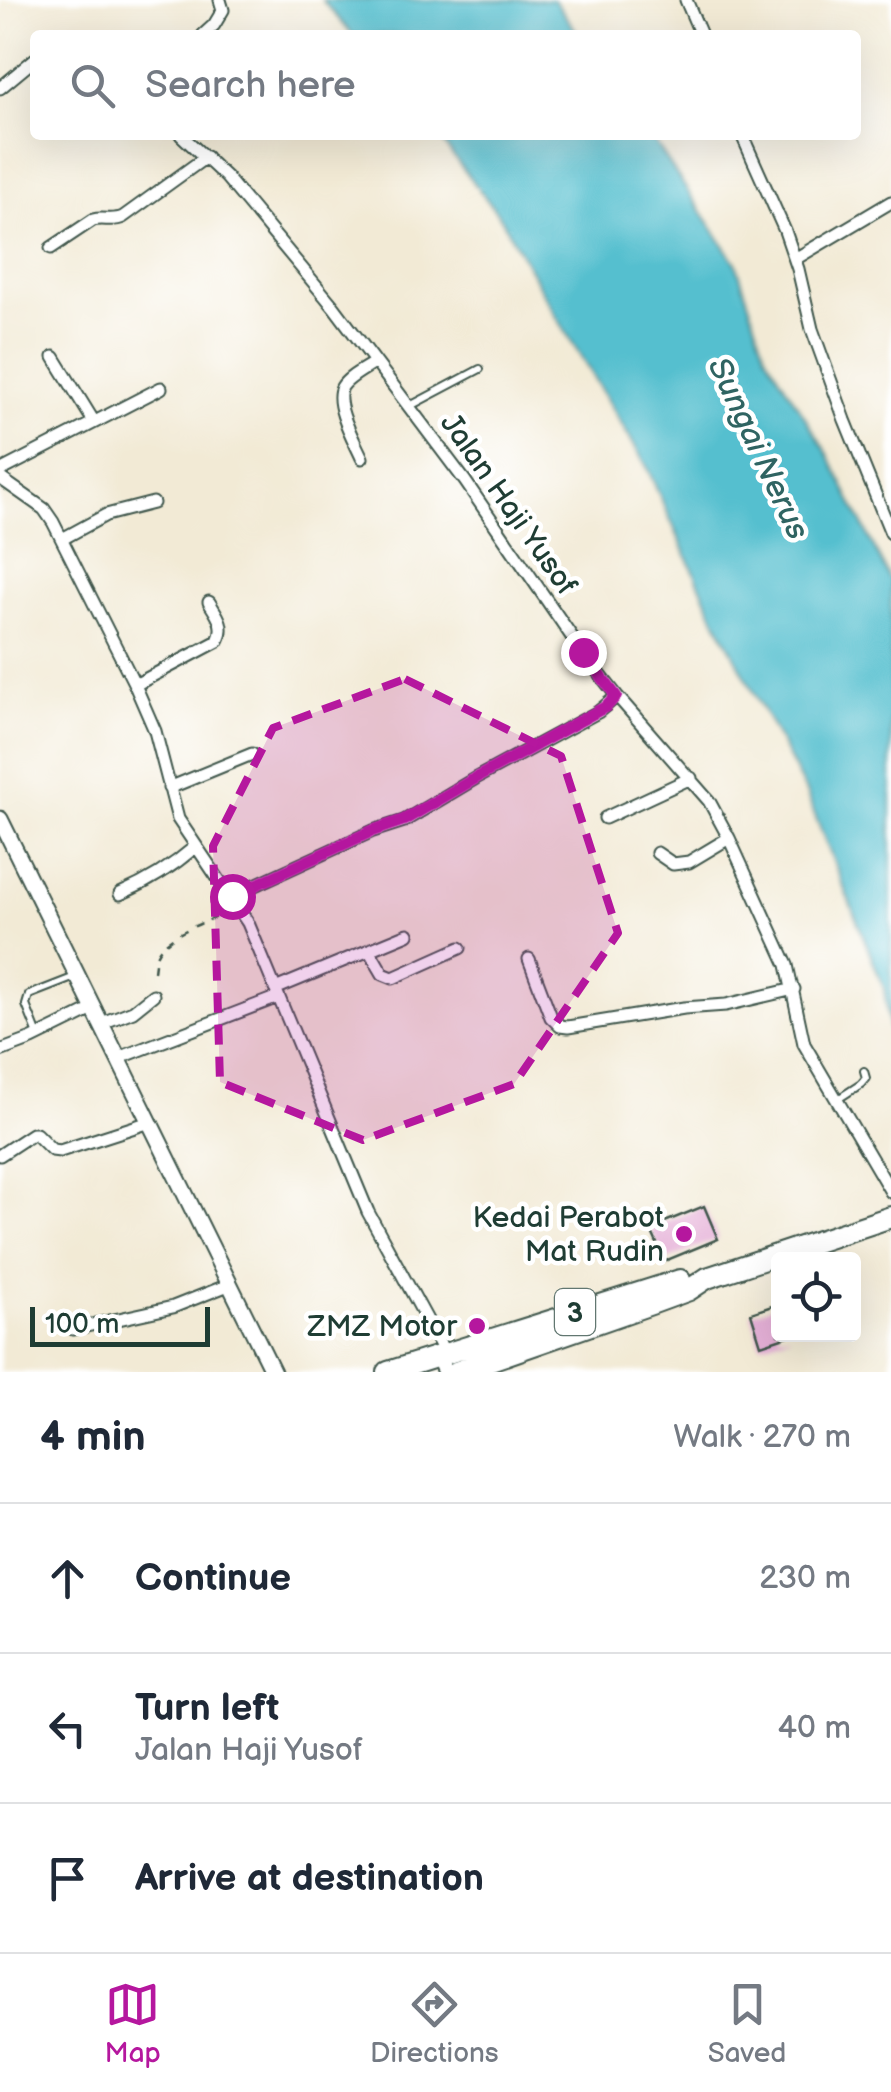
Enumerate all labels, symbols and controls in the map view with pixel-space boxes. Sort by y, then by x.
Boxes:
search box [30,30,861,140]
icon: search [65,58,120,113]
text: Search here [145,63,356,108]
water label: Sungai Nerus [698,351,817,546]
street label: Jalan Haji Yusof [432,407,584,602]
route end [561,630,607,676]
route start [210,874,256,920]
place label: Kedai Perabot Mat Rudin [472,1200,664,1270]
marker: Kedai Perabot Mat Rudin [673,1223,695,1245]
map controls [771,1252,861,1342]
button: locate [771,1252,861,1342]
road number: 3 [555,1289,595,1335]
scale bar [30,1302,210,1346]
text: 100 m [45,1308,119,1341]
place label: ZMZ Motor [306,1309,458,1345]
marker: ZMZ Motor [466,1315,488,1337]
text: 4 min [40,1412,146,1463]
text: Walk · 270 m [673,1418,851,1457]
icon: ahead [40,1551,95,1606]
text: Continue [135,1556,291,1601]
text: 230 m [759,1559,851,1598]
text: Turn left [135,1686,279,1731]
icon: left [40,1701,95,1756]
text: 40 m [778,1709,851,1748]
text: Jalan Haji Yusof [135,1731,363,1770]
icon: arrive [40,1851,95,1906]
text: Arrive at destination [135,1856,484,1901]
tab: Map [105,1977,161,2070]
tab: Directions [370,1977,499,2070]
tab: Saved [708,1977,786,2070]

